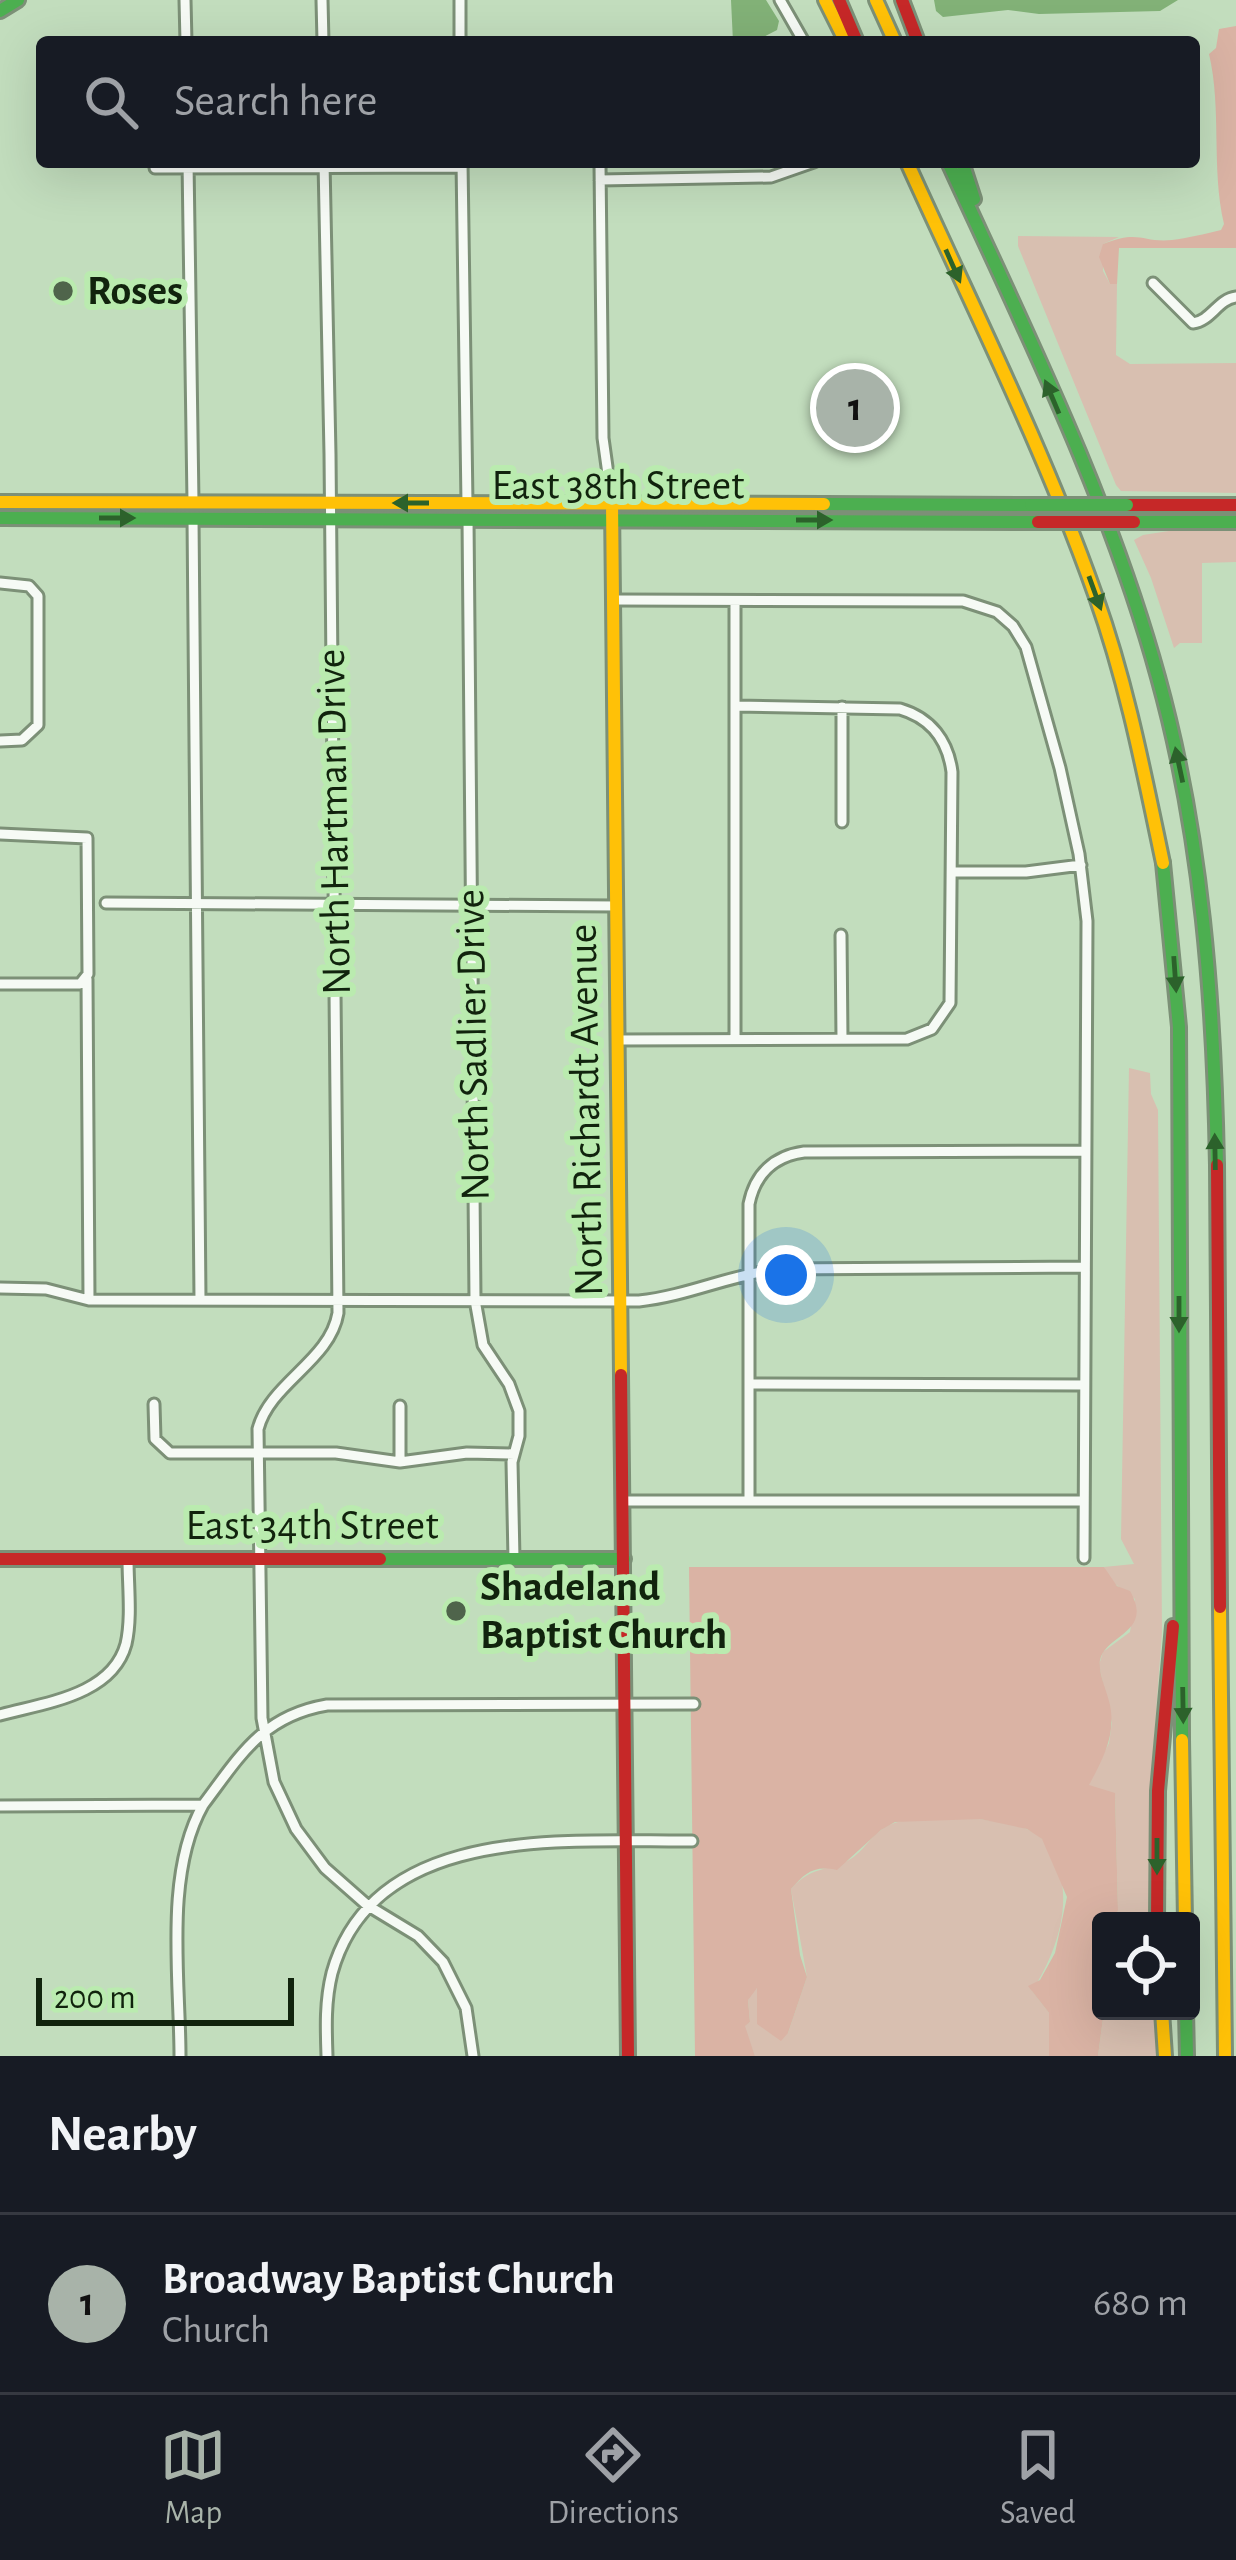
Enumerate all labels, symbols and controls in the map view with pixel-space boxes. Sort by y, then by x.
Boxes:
search box [36,36,1200,168]
icon: search [78,69,144,135]
text: Search here [174,79,377,124]
one-way arrow [944,249,964,284]
place label: Roses [87,270,183,312]
marker: Roses [50,278,76,304]
pin: 1 [816,363,894,453]
one-way arrow [1042,379,1061,415]
street label: East 38th Street [492,465,744,507]
one-way arrow [391,493,429,513]
one-way arrow [99,508,137,528]
one-way arrow [796,510,834,530]
one-way arrow [1087,576,1105,612]
street label: North Hartman Drive [310,649,358,995]
one-way arrow [1169,745,1188,783]
street label: North Sadlier Drive [449,889,497,1201]
street label: North Richardt Avenue [562,924,610,1296]
one-way arrow [1166,956,1185,993]
one-way arrow [1205,1132,1224,1170]
your location [756,1245,816,1305]
one-way arrow [1170,1296,1189,1334]
street label: East 34th Street [185,1505,439,1547]
place label: Shadeland Baptist Church [480,1566,727,1656]
marker: Shadeland Baptist Church [443,1598,469,1624]
one-way arrow [1173,1687,1193,1725]
one-way arrow [1147,1838,1166,1876]
map controls [1092,1912,1200,2020]
button: locate [1092,1912,1200,2020]
scale bar [36,1972,294,2025]
text: 200 m [54,1982,136,2015]
text: Nearby [48,2109,197,2160]
text: Broadway Baptist Church [162,2257,615,2302]
text: 1 [80,2284,94,2323]
text: 680 m [1093,2284,1188,2323]
text: Church [162,2311,270,2350]
tab: Map [160,2422,226,2534]
tab: Directions [547,2422,679,2534]
tab: Saved [1000,2422,1075,2534]

